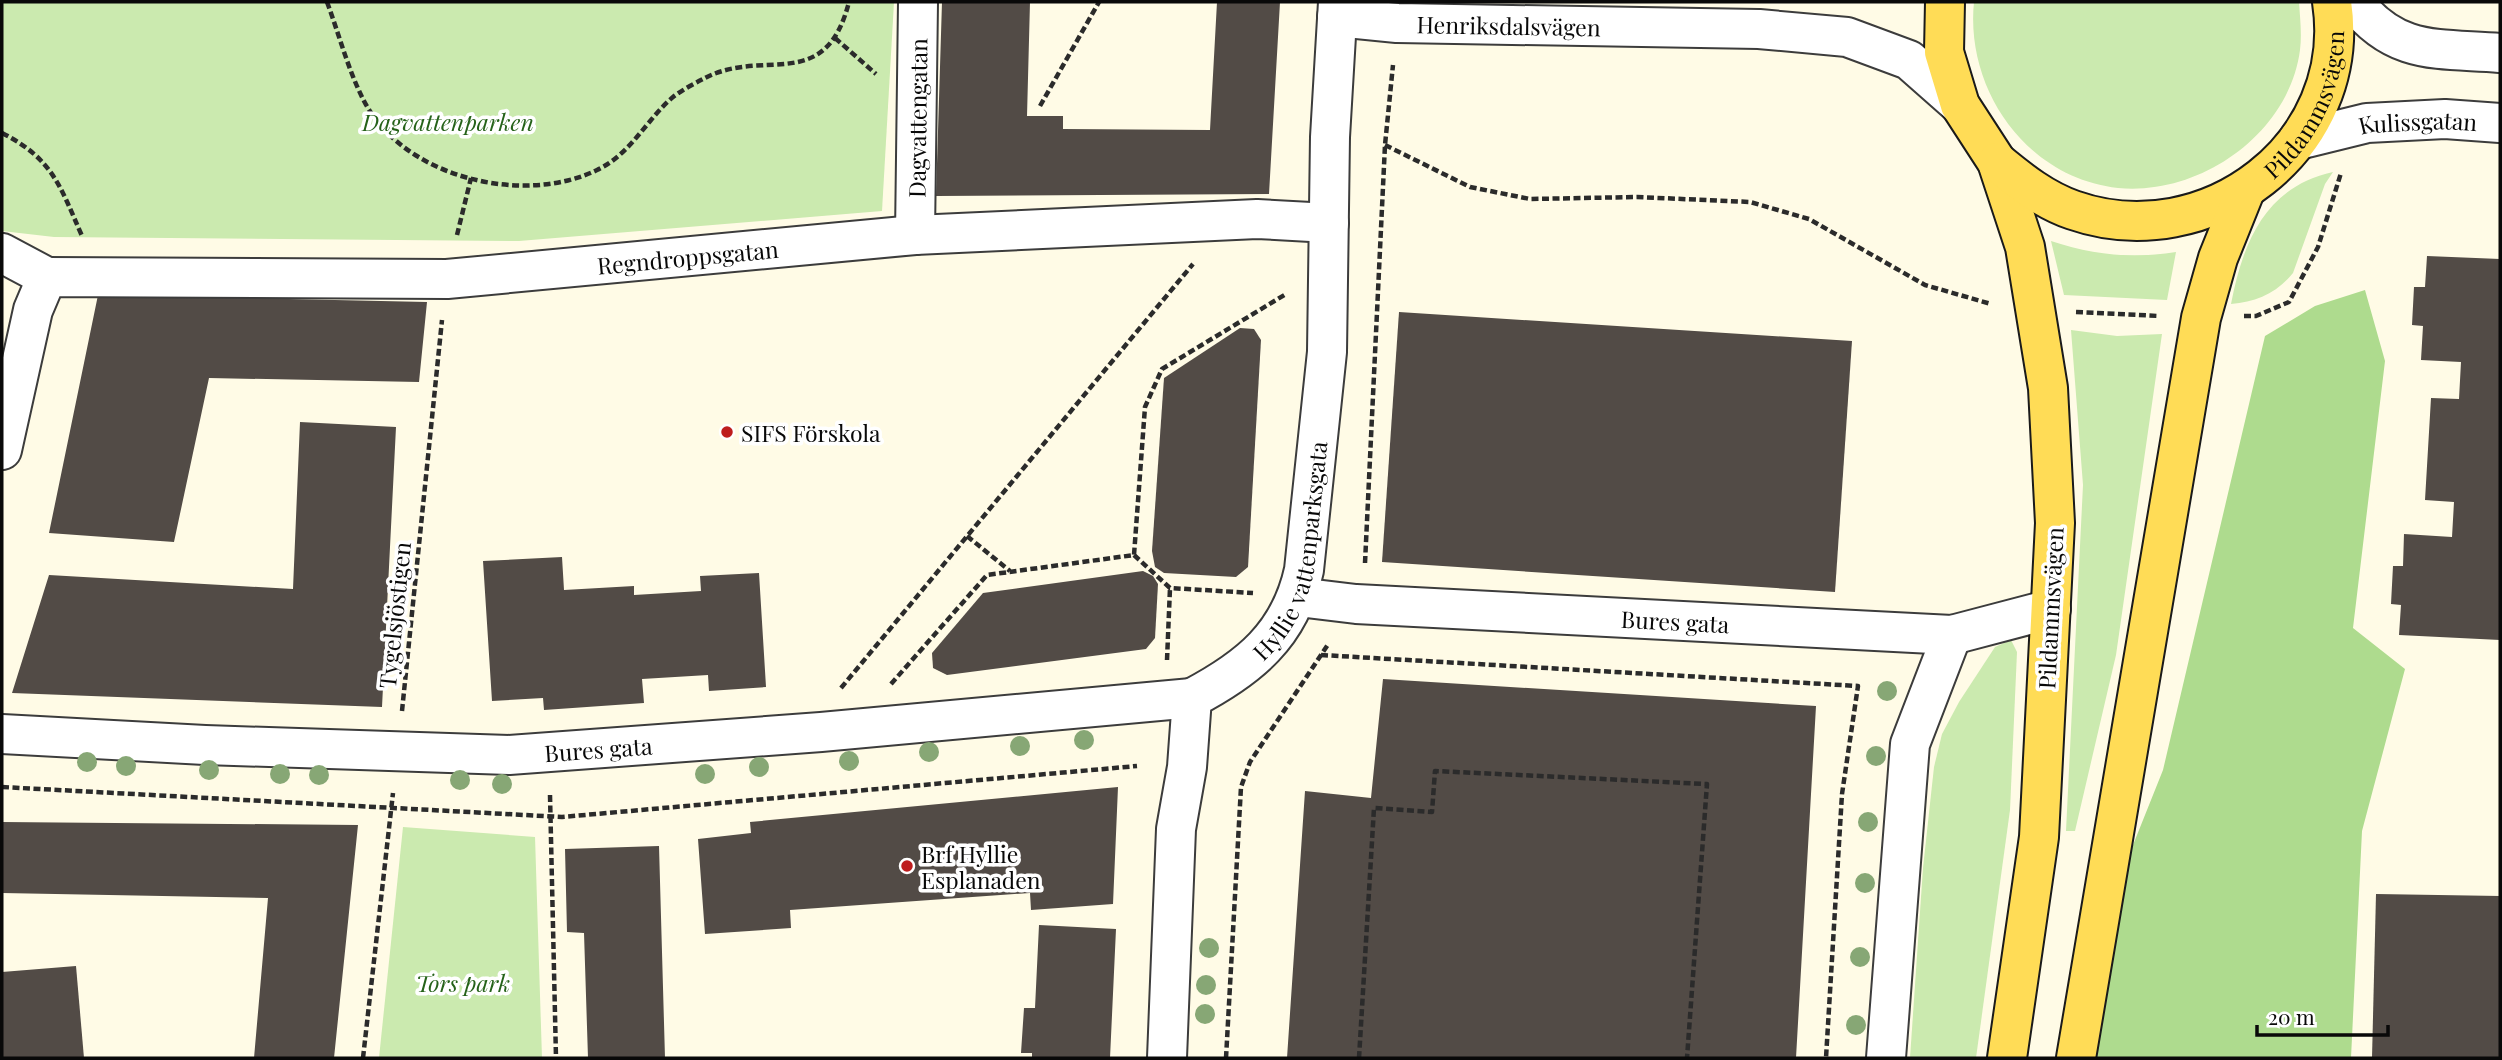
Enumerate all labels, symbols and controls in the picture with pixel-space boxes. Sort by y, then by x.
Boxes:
street label: Henriksdalsvägen [1416,8,1601,42]
street label: Pildammsvägen [2256,30,2350,184]
street label: Dagvattengatan [900,38,933,198]
street label: Kulissgatan [2355,103,2479,140]
park label: Dagvattenparken [361,106,534,137]
street label: Regndroppsgatan [596,232,780,280]
place label: SIFS Förskola [741,417,881,448]
marker: SIFS Förskola [719,424,735,440]
street label: Hyllie vattenparksgata [1245,439,1333,666]
street label: Pildammsvägen [2030,526,2070,690]
street label: Tygelsjöstigen [371,540,417,690]
street label: Bures gata [1620,602,1730,639]
street label: Bures gata [543,729,654,768]
place label: Brf Hyllie Esplanaden [921,838,1041,895]
marker: Brf Hyllie Esplanaden [899,858,915,874]
park label: Tors park [416,967,510,998]
scale bar [2257,993,2388,1038]
text: 20 m [2268,1002,2315,1030]

